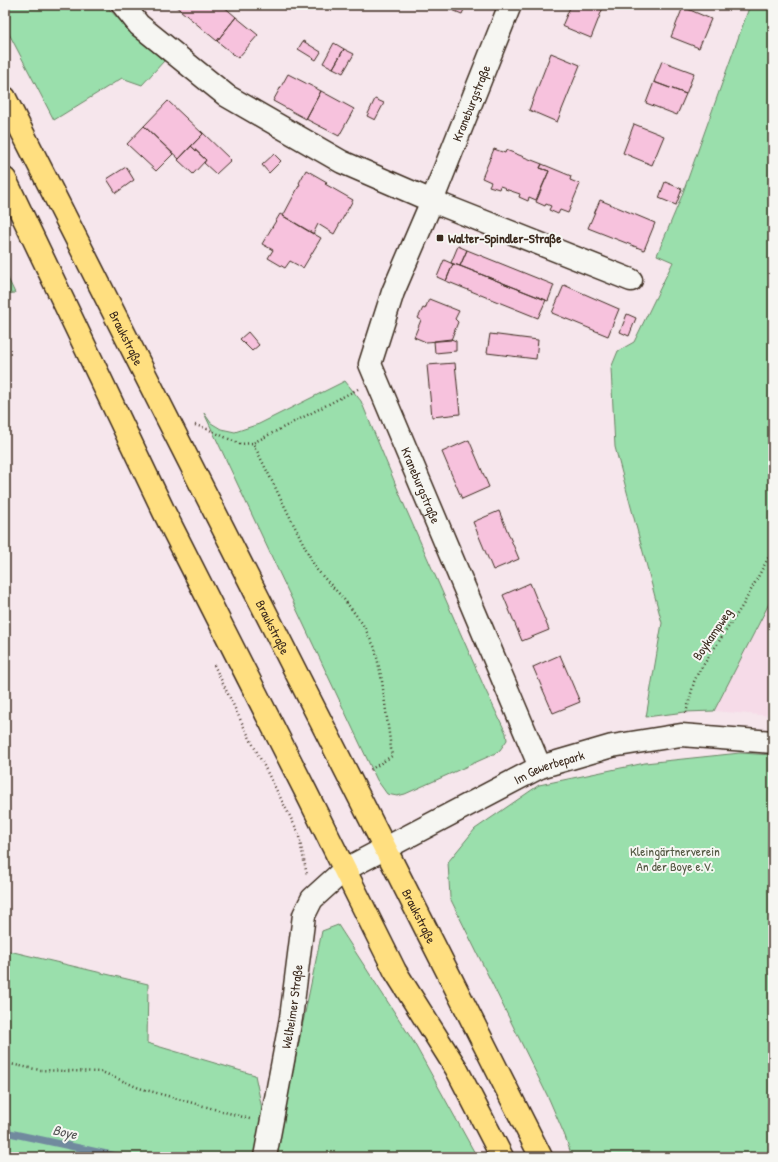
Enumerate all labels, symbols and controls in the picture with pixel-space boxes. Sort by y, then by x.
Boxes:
street label: Kraneburgstraße [447,62,495,144]
place label: Walter-Spindler-Straße [448,229,562,248]
marker: Walter-Spindler-Straße [435,233,445,243]
street label: Braukstraße [105,308,148,368]
street label: Kraneburgstraße [397,444,445,526]
street label: Braukstraße [252,597,294,657]
street label: Boykampweg [688,604,736,664]
street label: Im Gewerbepark [511,745,587,788]
park label: Kleingärtnerverein An der Boye e.V. [630,842,720,875]
street label: Braukstraße [398,886,441,946]
street label: Welheimer Straße [276,963,307,1050]
water label: Boye [51,1120,80,1145]

